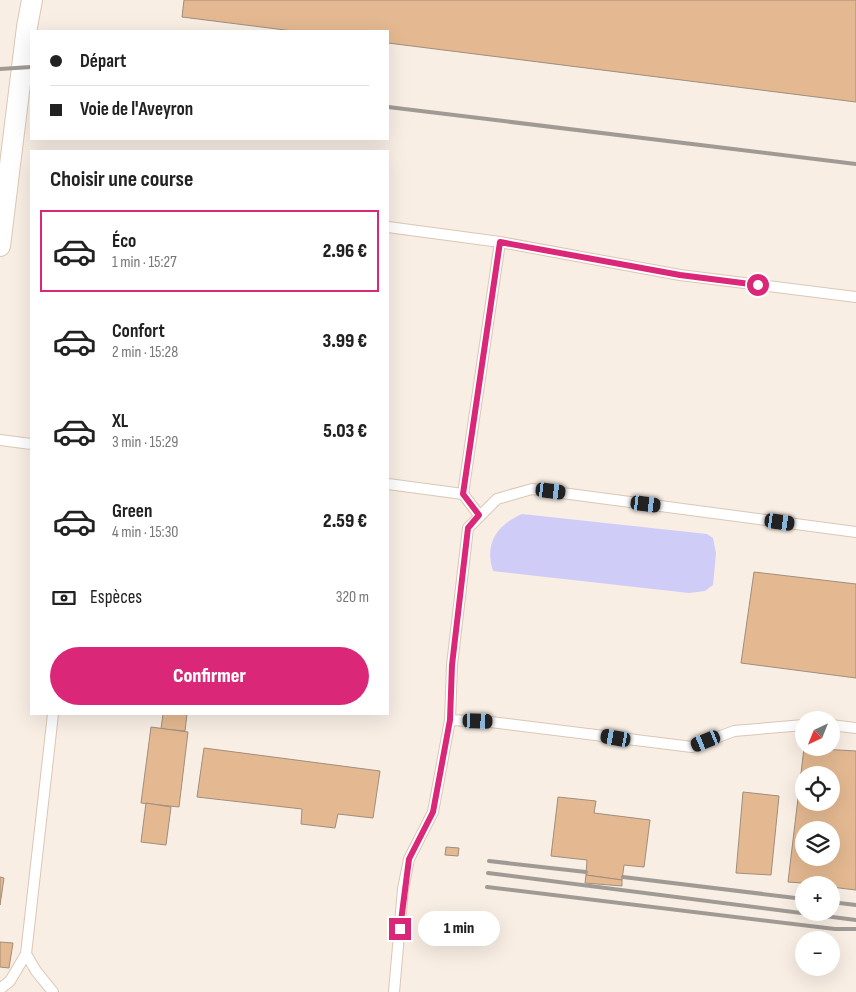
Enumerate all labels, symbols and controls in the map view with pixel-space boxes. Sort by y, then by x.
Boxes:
text: Départ [80,50,126,73]
text: Voie de l'Aveyron [80,98,193,121]
text: Choisir une course [50,166,193,193]
icon: car [52,229,97,274]
text: Éco [112,230,136,253]
text: 2.96 € [323,240,367,263]
text: 1 min · 15:27 [112,253,177,272]
route start [747,274,769,296]
icon: car [52,319,97,364]
text: Confort [112,320,165,343]
text: 3.99 € [322,330,367,353]
text: 2 min · 15:28 [112,343,178,362]
icon: car [52,409,97,454]
text: XL [112,410,128,433]
text: 5.03 € [323,420,367,443]
text: 3 min · 15:29 [112,433,178,452]
car [535,482,566,500]
car [630,495,661,513]
icon: car [52,499,97,544]
text: Green [112,500,152,523]
text: 2.59 € [323,510,367,533]
car [764,512,795,532]
text: 4 min · 15:30 [112,523,178,542]
icon: cash [50,584,78,612]
text: Espèces [90,586,142,609]
text: 320 m [336,588,369,607]
button: Confirmer [50,647,369,705]
north arrow [795,711,840,756]
map controls [795,711,840,976]
car [462,713,493,729]
car [599,728,632,748]
car [689,728,722,754]
button: locate [795,766,840,811]
button: layers [795,821,840,866]
button: + [795,876,840,921]
callout: 1 min [418,912,500,946]
route end [389,918,411,940]
text: 1 min [444,919,474,938]
button: − [795,931,840,976]

